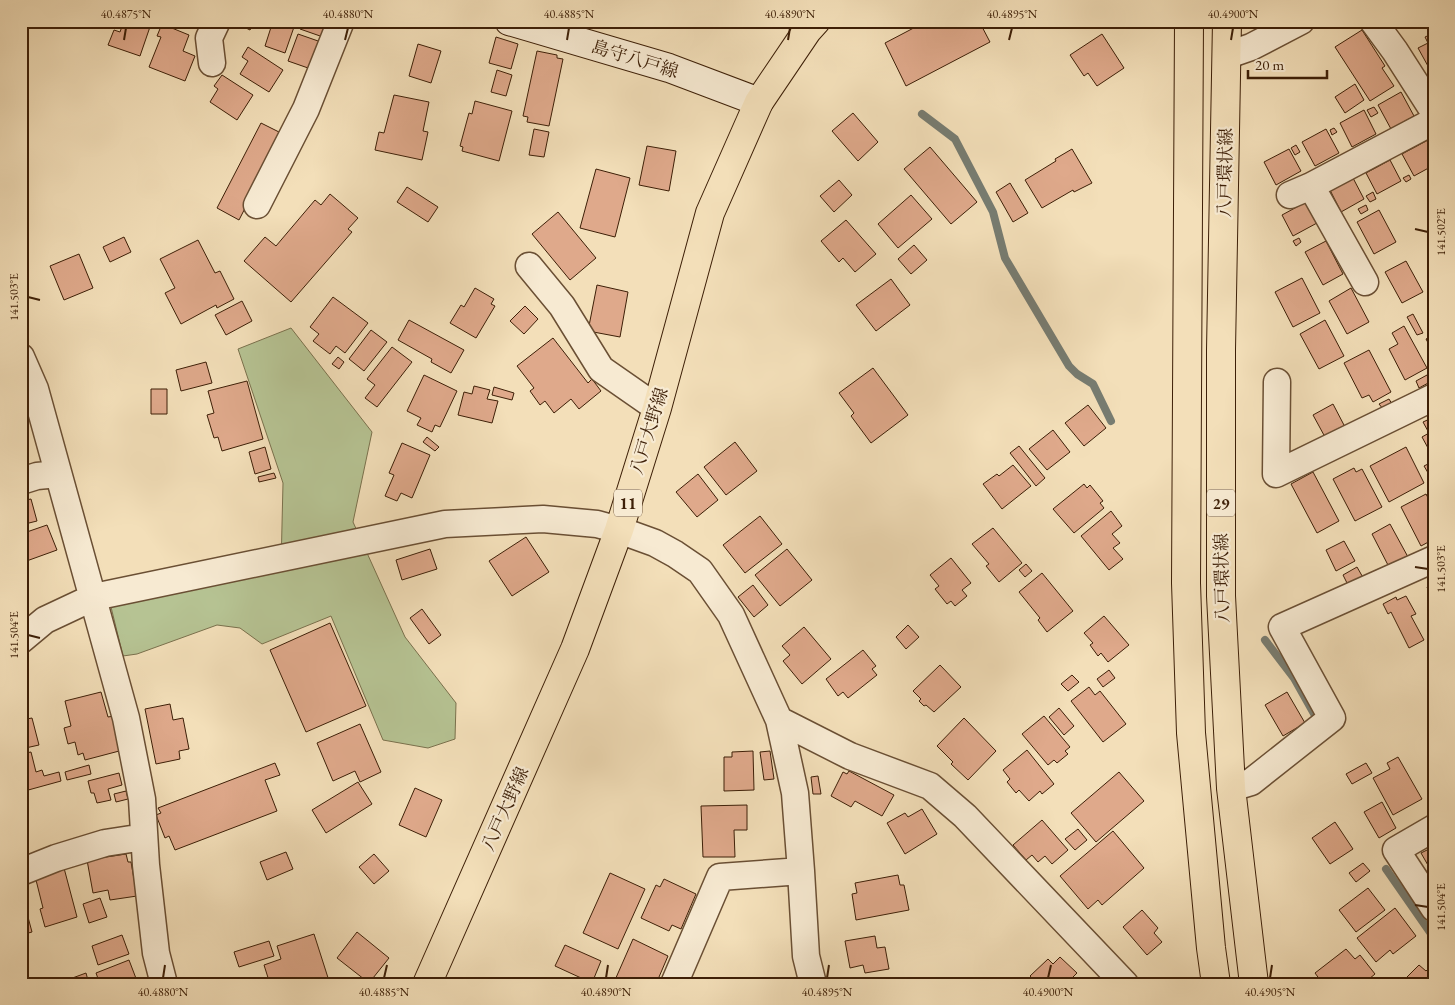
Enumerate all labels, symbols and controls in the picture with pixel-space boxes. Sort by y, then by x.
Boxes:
text: 40.4875°N [101,6,152,22]
text: 40.4880°N [323,6,374,22]
text: 40.4885°N [544,6,595,22]
text: 40.4890°N [765,6,816,22]
text: 40.4895°N [987,6,1038,22]
text: 40.4900°N [1208,6,1259,22]
street label: 島守八戸線 [589,34,682,83]
scale bar [1248,48,1326,80]
text: 20 m [1255,55,1284,74]
street label: 八戸環状線 [1212,128,1237,218]
text: 141.502°E [1433,208,1449,256]
text: 141.503°E [6,273,22,321]
street label: 八戸大野線 [624,384,673,477]
road number: 11 [614,489,642,516]
road number: 29 [1207,489,1235,516]
street label: 八戸環状線 [1209,533,1234,623]
text: 141.503°E [1433,545,1449,593]
text: 141.504°E [6,611,22,659]
street label: 八戸大野線 [476,763,533,855]
text: 141.504°E [1433,883,1449,931]
text: 40.4880°N [138,984,189,1000]
text: 40.4885°N [359,984,410,1000]
text: 40.4890°N [581,984,632,1000]
text: 40.4895°N [802,984,853,1000]
text: 40.4900°N [1023,984,1074,1000]
text: 40.4905°N [1245,984,1296,1000]

